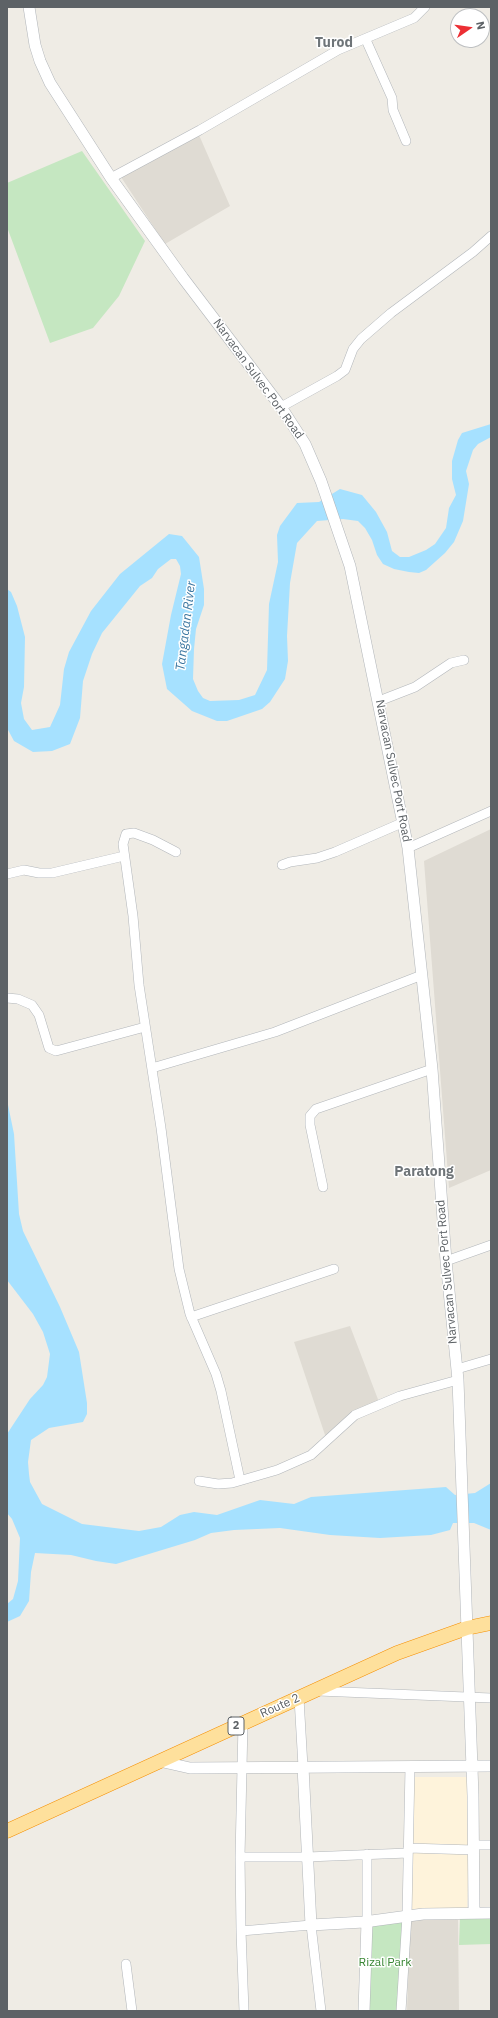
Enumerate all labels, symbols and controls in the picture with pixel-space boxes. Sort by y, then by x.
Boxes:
north arrow [450,8,490,48]
text: N [473,20,488,31]
district label: Turod [315,35,353,51]
street label: Narvacan Sulvec Port Road [210,316,306,442]
water label: Tangadan River [173,580,199,672]
street label: Narvacan Sulvec Port Road [372,699,414,843]
district label: Paratong [394,1164,454,1180]
street label: Narvacan Sulvec Port Road [434,1199,460,1345]
street label: Route 2 [258,1691,302,1721]
road number: 2 [228,1717,244,1735]
park label: Rizal Park [358,1956,412,1970]

